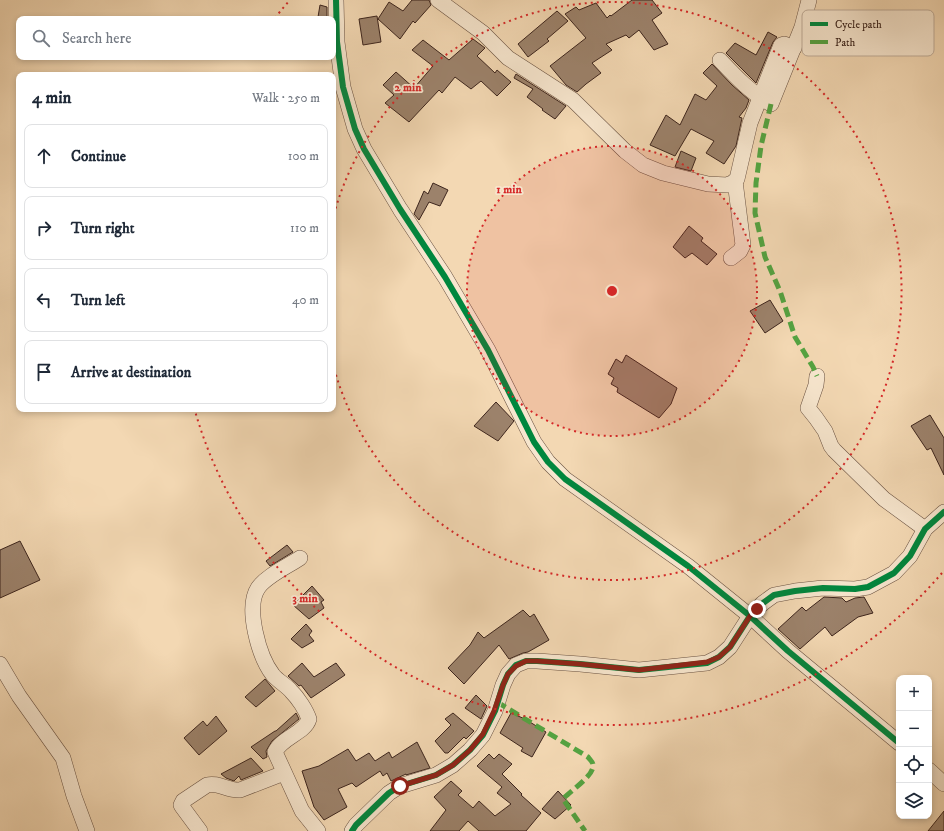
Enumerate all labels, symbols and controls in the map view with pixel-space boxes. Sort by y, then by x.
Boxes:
legend [802,10,934,56]
search box [16,16,336,60]
text: Cycle path [835,18,882,32]
icon: search [30,27,52,49]
text: Search here [62,29,131,48]
text: Path [835,36,856,50]
text: 2 min [395,80,422,95]
text: 4 min [32,87,71,109]
text: Walk · 250 m [252,90,320,106]
icon: ahead [33,145,55,167]
text: Continue [71,147,126,166]
text: 100 m [288,148,319,164]
text: 1 min [496,182,522,197]
icon: right [33,217,55,239]
text: Turn right [71,219,134,238]
text: 110 m [290,220,319,236]
centre of rings [605,284,619,298]
icon: left [33,289,55,311]
text: Turn left [71,291,125,310]
text: 40 m [292,292,319,308]
icon: arrive [33,361,55,383]
text: Arrive at destination [71,363,191,382]
text: 3 min [292,591,318,606]
route end [748,600,766,618]
map controls [896,675,932,819]
button: + [896,675,932,711]
button: − [896,711,932,747]
button: locate [896,747,932,783]
route start [391,777,409,795]
button: layers [896,783,932,819]

